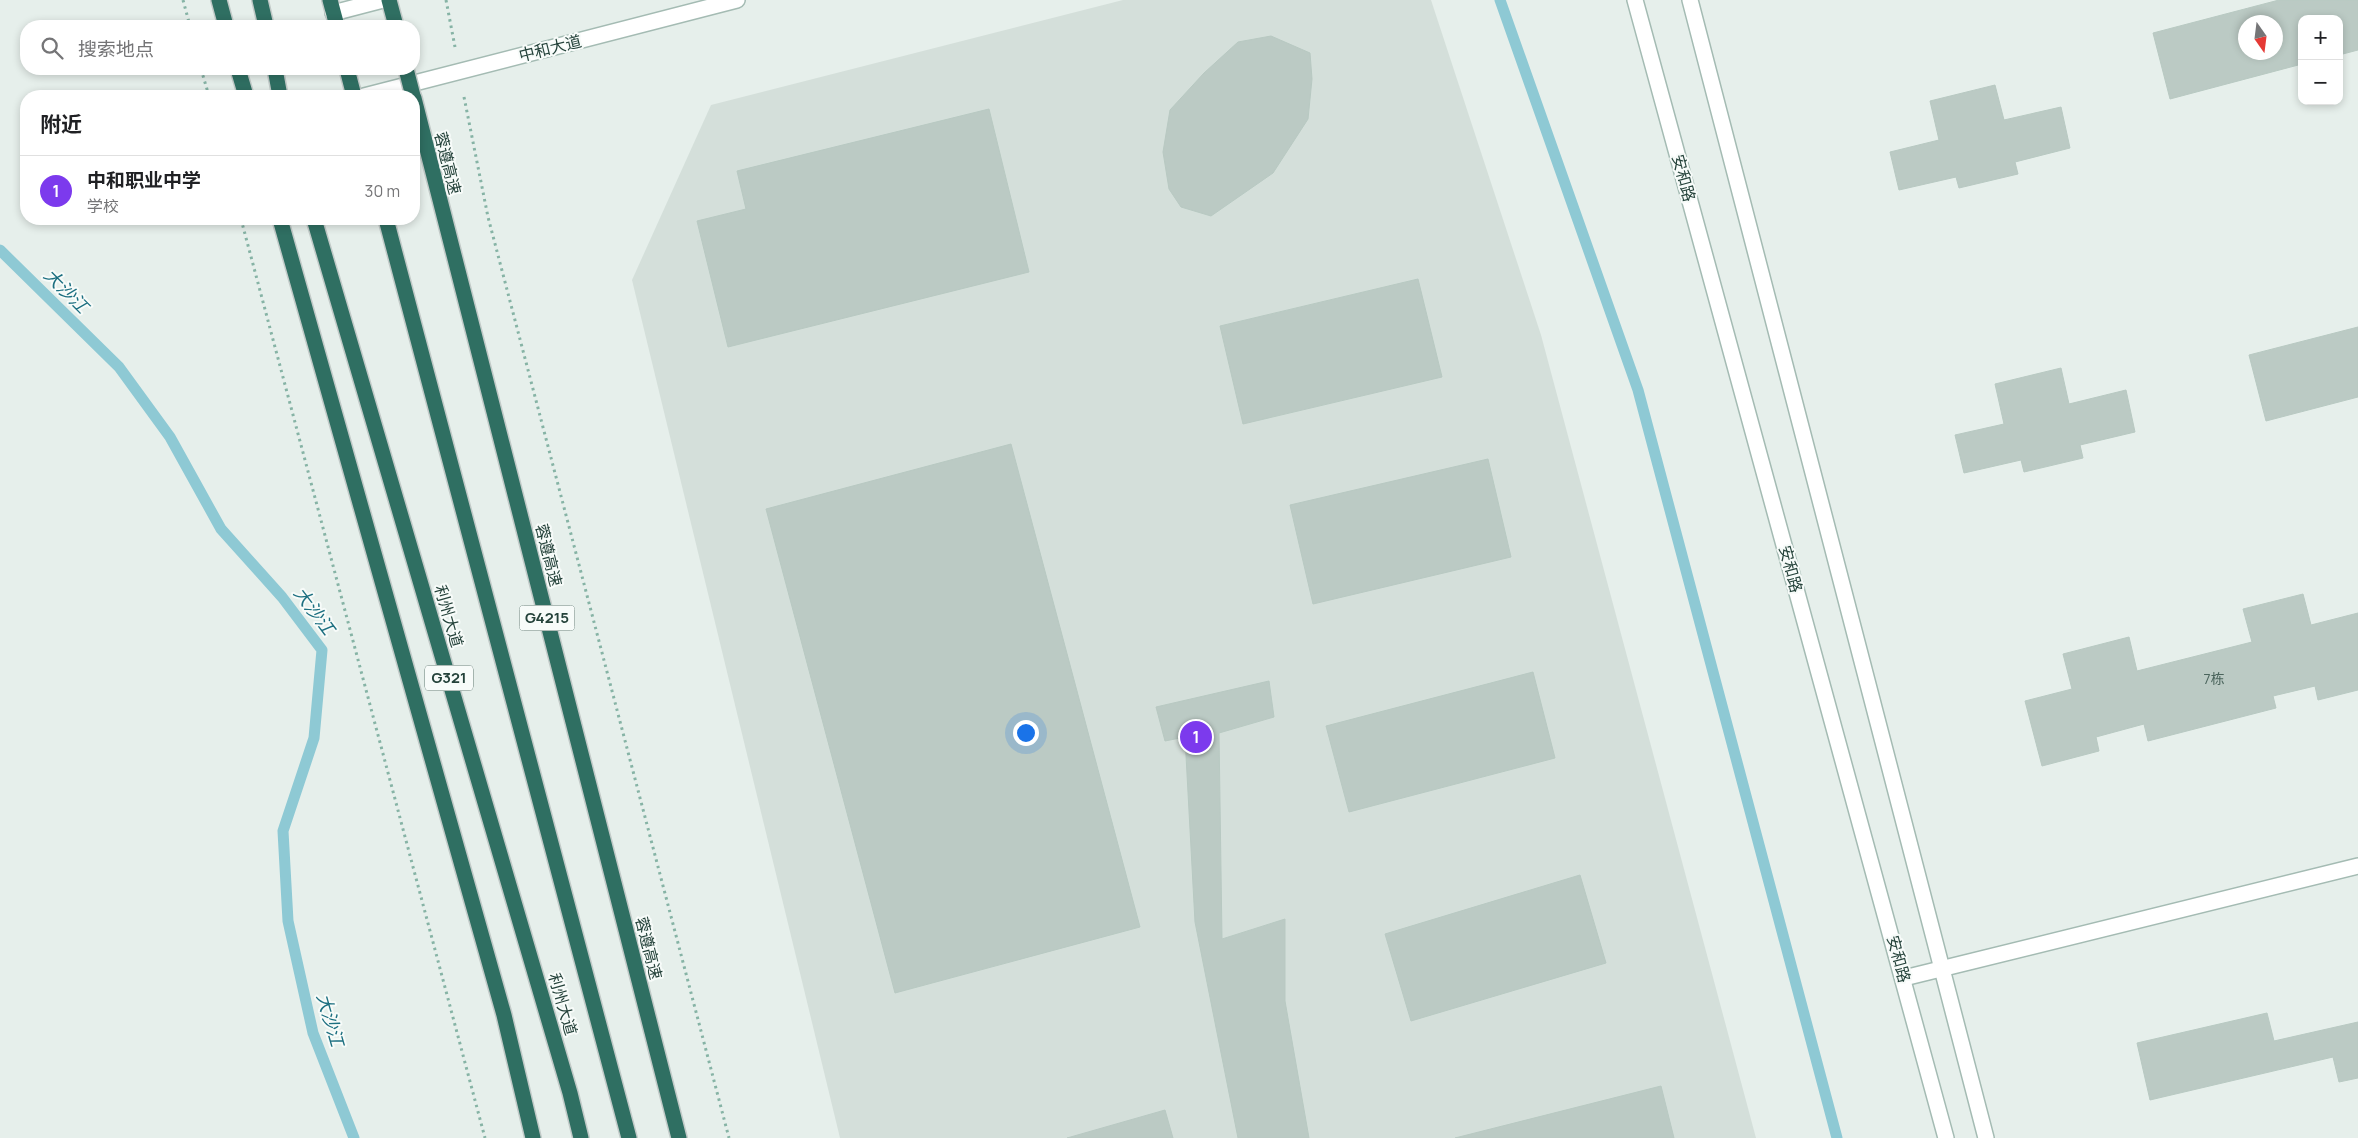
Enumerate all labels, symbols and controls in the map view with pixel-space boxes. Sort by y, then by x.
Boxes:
north arrow [2238,15,2283,60]
map controls [2298,15,2343,105]
button: + [2298,15,2343,60]
search box [20,20,420,75]
street label: 中和大道 [516,30,584,66]
icon: search [38,34,66,62]
text: 搜索地点 [78,36,154,62]
button: − [2298,60,2343,105]
text: 附近 [40,110,82,138]
street label: 蓉遵高速 [430,129,466,197]
street label: 安和路 [1667,152,1701,204]
text: 中和职业中学 [87,167,201,193]
text: 1 [52,180,60,202]
text: 30 m [365,180,400,202]
text: 学校 [87,195,119,217]
water label: 大沙江 [39,263,96,319]
street label: 蓉遵高速 [531,521,567,589]
street label: 安和路 [1774,543,1808,595]
water label: 大沙江 [289,582,342,641]
street label: 利州大道 [430,582,468,650]
road number: G4215 [520,606,574,630]
road number: G321 [425,666,473,690]
house number: 7栋 [2203,669,2225,688]
pin: 1 [1180,718,1212,756]
your location [1013,720,1039,746]
street label: 蓉遵高速 [631,914,667,982]
street label: 安和路 [1882,933,1916,985]
street label: 利州大道 [544,970,582,1038]
water label: 大沙江 [312,990,350,1051]

